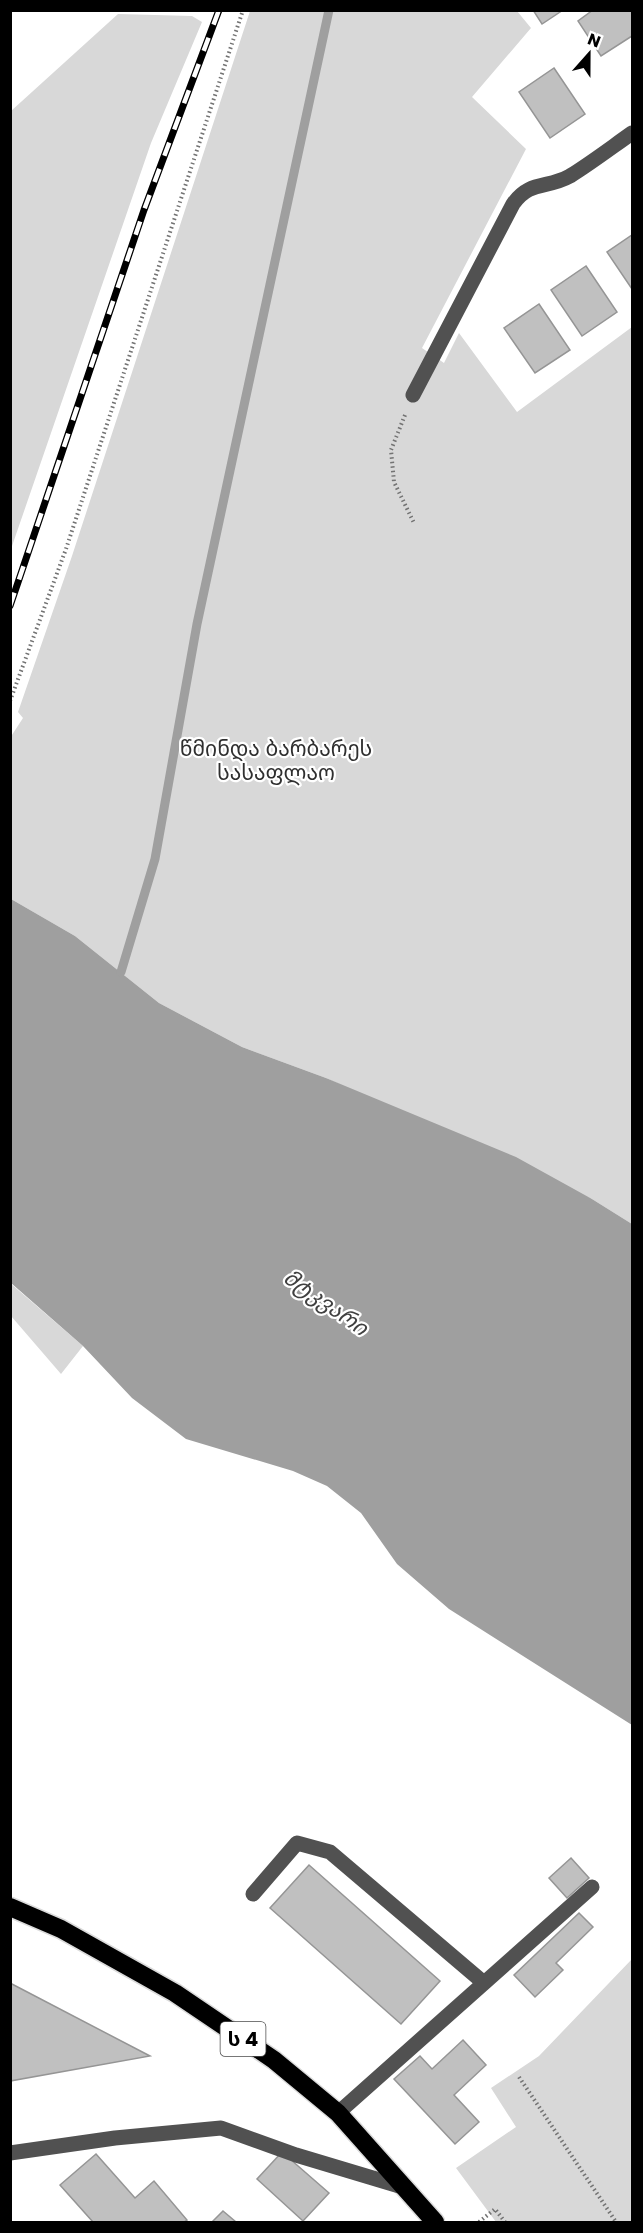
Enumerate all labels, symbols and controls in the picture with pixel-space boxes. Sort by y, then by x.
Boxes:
north arrow [559,24,619,84]
text: N [584,28,604,53]
park label: წმინდა ბარბარეს სასაფლაო [180,734,372,787]
water label: მტკვარი [277,1262,376,1344]
road number: ს 4 [220,2022,266,2056]

